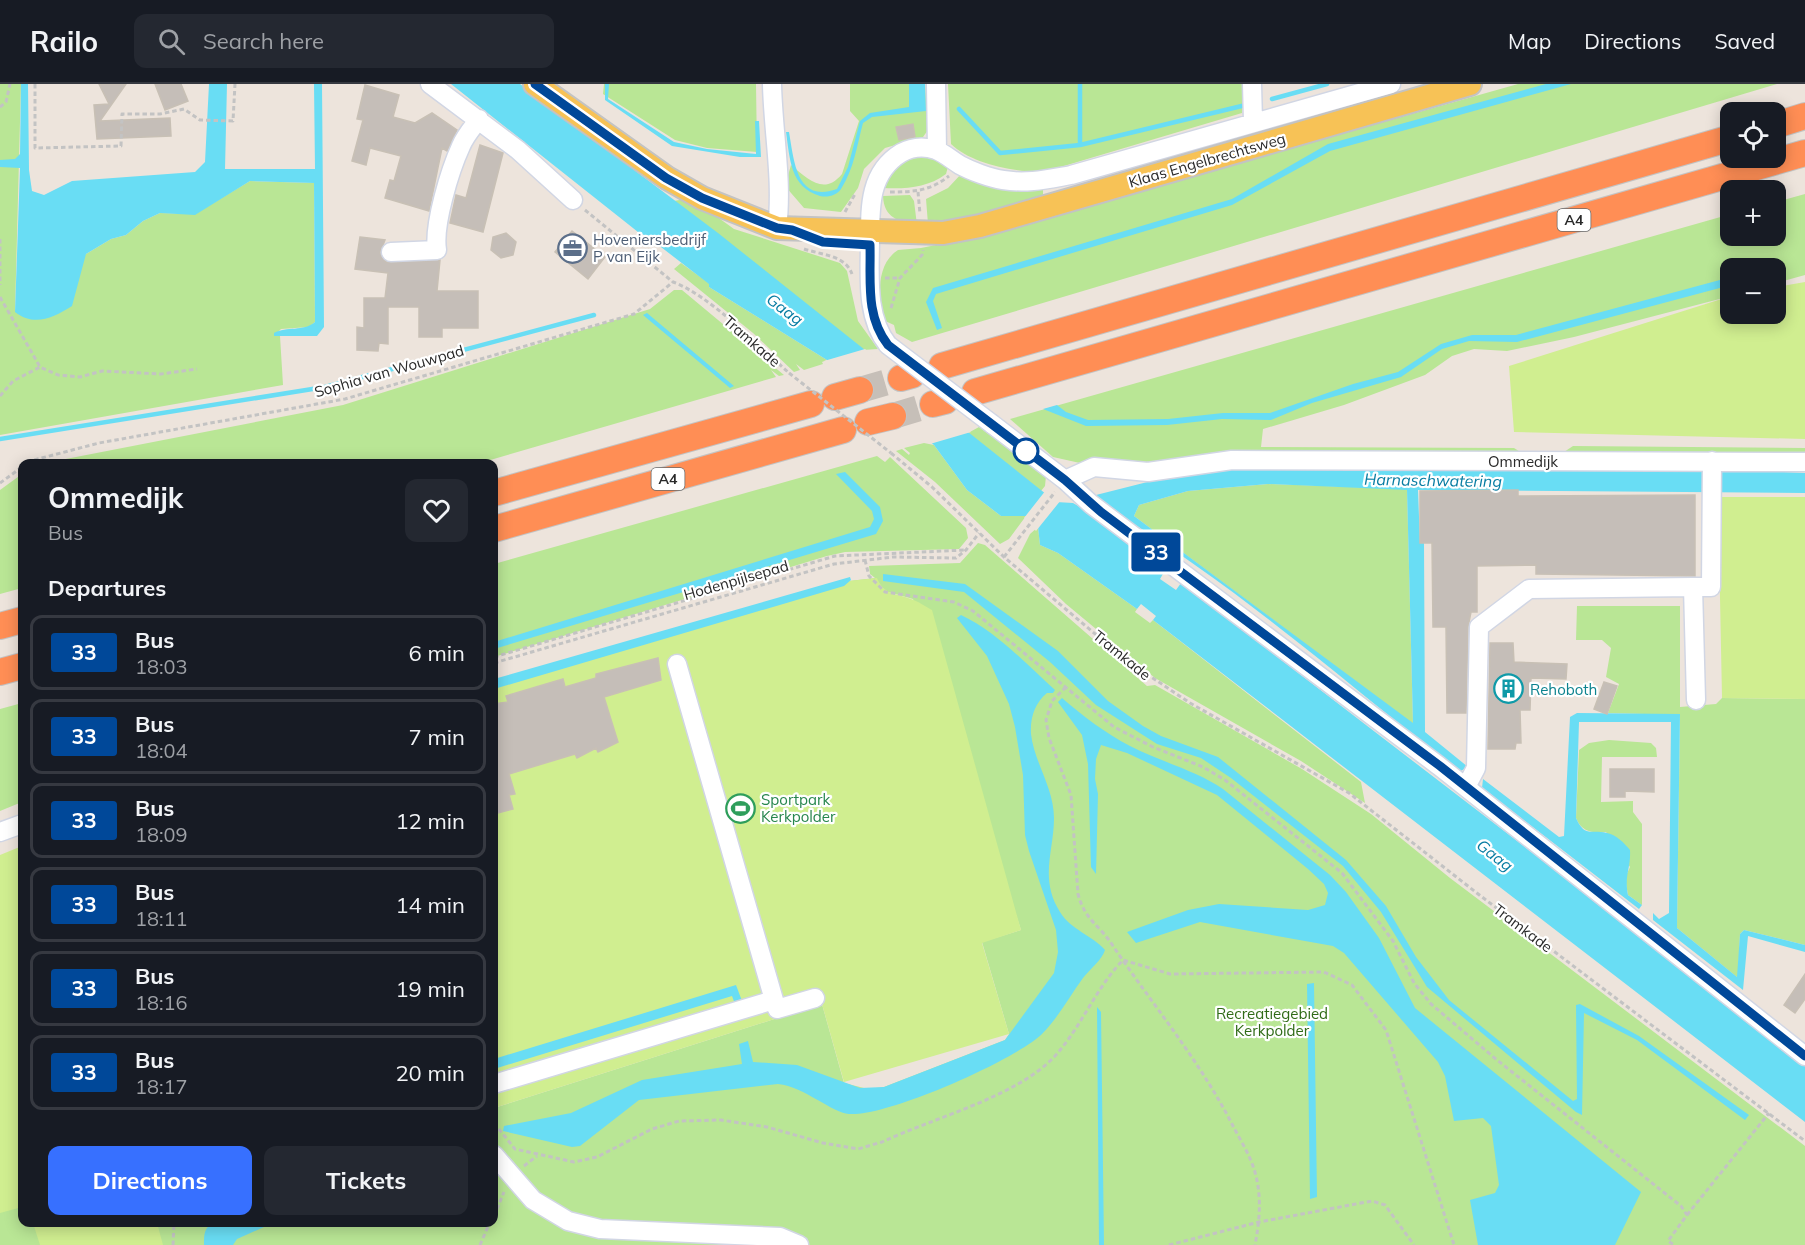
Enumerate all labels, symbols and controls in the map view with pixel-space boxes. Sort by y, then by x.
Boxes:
search box [134,14,554,68]
text: Railo [30,24,98,59]
icon: search [155,25,188,58]
text: Search here [203,27,324,55]
text: Map [1508,28,1551,54]
text: Directions [1584,28,1681,54]
text: Saved [1714,28,1775,54]
map controls [1720,102,1786,324]
button: locate [1720,102,1786,168]
street label: Klaas Engelbrechtsweg [1126,129,1288,191]
button: + [1720,180,1786,246]
road number: A4 [1558,209,1590,231]
place label: Hoveniersbedrijf P van Eijk [593,230,707,266]
office icon: Hoveniersbedrijf P van Eijk [556,232,588,264]
button: − [1720,258,1786,324]
water label: Gaag [763,289,807,329]
street label: Tramkade [720,311,784,371]
street label: Sophia van Wouwpad [312,341,466,401]
unlabelled marker [1013,438,1039,464]
street label: Ommedijk [1488,452,1558,471]
road number: A4 [652,468,684,490]
water label: Harnaschwatering [1364,469,1503,491]
button: heart [405,479,468,542]
text: Ommedijk [48,480,183,515]
text: Bus [48,520,83,545]
line badge: 33 [1129,532,1183,572]
text: 33 [1143,539,1169,565]
street label: Hodenpijlsepad [681,556,791,604]
text: Departures [48,574,166,602]
text: Bus [135,626,174,654]
street label: Tramkade [1089,626,1155,684]
text: 33 [71,639,97,665]
text: 6 min [409,639,465,667]
text: 18:03 [135,654,188,679]
building icon: Rehoboth [1493,673,1525,705]
place label: Rehoboth [1530,680,1597,699]
text: Bus [135,710,174,738]
text: 33 [71,723,97,749]
text: 7 min [409,723,465,751]
text: 18:04 [135,738,188,763]
place label: Sportpark Kerkpolder [761,790,836,826]
sports icon: Sportpark Kerkpolder [724,792,756,824]
text: Bus [135,794,174,822]
text: 33 [71,807,97,833]
text: 12 min [395,807,465,835]
text: 18:09 [135,822,188,847]
water label: Gaag [1473,835,1517,876]
text: Bus [135,878,174,906]
text: 33 [71,891,97,917]
text: 14 min [395,891,465,919]
street label: Tramkade [1490,900,1556,956]
text: 18:11 [135,906,188,931]
text: Bus [135,962,174,990]
text: 33 [71,975,97,1001]
text: 19 min [395,975,465,1003]
text: 18:16 [135,990,188,1015]
park label: Recreatiegebied Kerkpolder [1216,1004,1328,1040]
text: Bus [135,1046,174,1074]
text: 33 [71,1059,97,1085]
text: 20 min [395,1059,465,1087]
text: 18:17 [135,1074,188,1099]
button: Directions [48,1146,252,1215]
button: Tickets [264,1146,468,1215]

